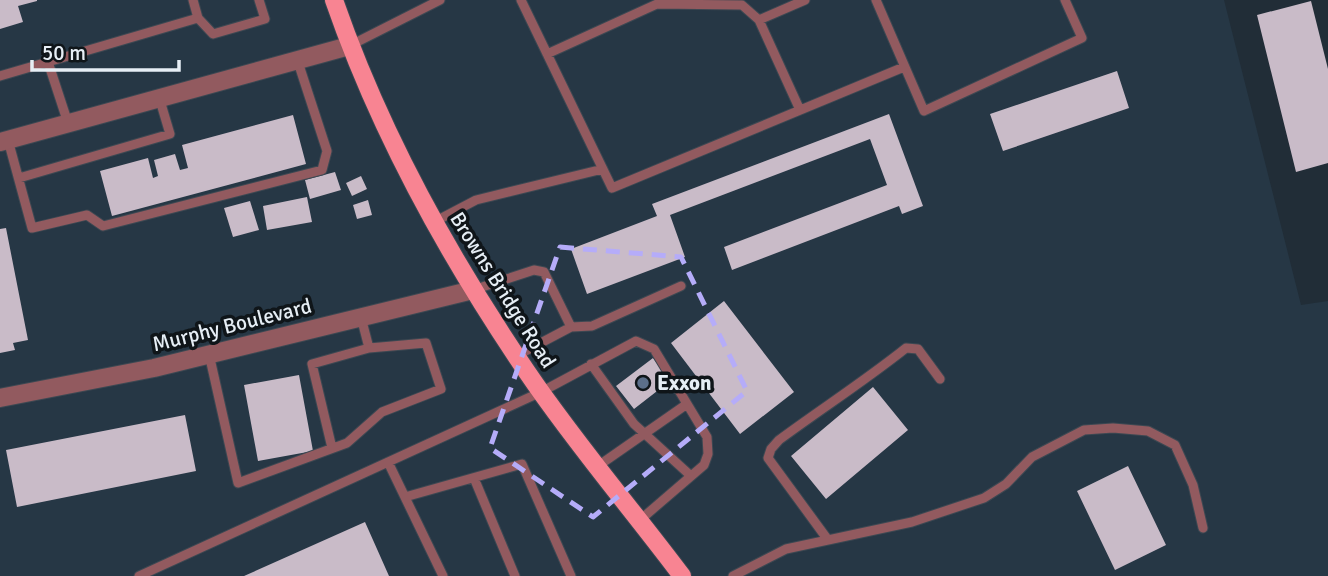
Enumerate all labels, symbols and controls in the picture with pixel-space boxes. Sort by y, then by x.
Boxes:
scale bar [32,28,178,72]
text: 50 m [42,40,86,66]
street label: Browns Bridge Road [444,207,562,373]
street label: Murphy Boulevard [150,293,314,357]
place label: Exxon [657,370,711,396]
marker: Exxon [635,375,651,391]

